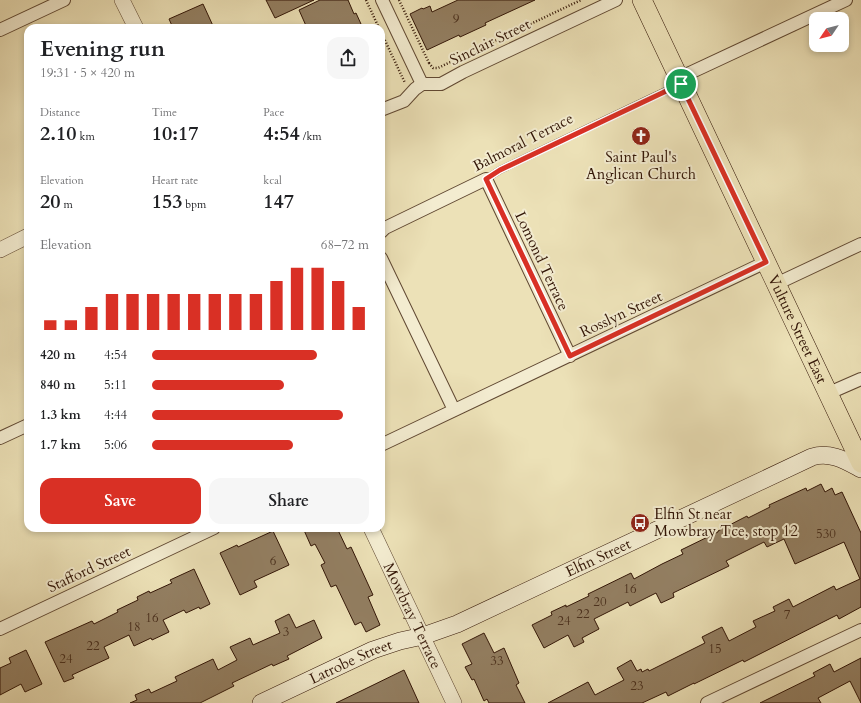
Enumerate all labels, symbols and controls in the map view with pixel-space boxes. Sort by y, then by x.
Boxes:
house number: 9 [453,10,460,28]
north arrow [809,12,849,52]
map controls [809,12,849,52]
street label: Sinclair Street [446,14,534,70]
text: Evening run [40,34,165,64]
button: share [327,37,369,79]
text: 19:31 · 5 × 420 m [40,64,135,82]
pin [664,67,698,101]
icon: arrive [670,73,692,95]
text: Distance [40,105,80,120]
text: Time [152,105,177,120]
text: Pace [263,105,285,120]
street label: Balmoral Terrace [469,108,577,176]
text: 2.10 [40,120,77,147]
text: 10:17 [152,120,198,147]
text: 4:54 [263,120,300,147]
church icon: Saint Paul's Anglican Church [630,125,652,147]
text: km [77,129,95,144]
text: /km [300,129,322,144]
place label: Saint Paul's Anglican Church [586,147,697,184]
text: Elevation [40,173,84,188]
text: Heart rate [152,173,198,188]
text: kcal [263,173,282,188]
text: 20 [40,188,61,215]
text: 153 [152,188,182,215]
text: 147 [263,188,294,215]
text: m [61,197,73,212]
text: bpm [182,197,206,212]
street label: Lomond Terrace [510,208,574,314]
text: Elevation [40,236,92,254]
text: 68–72 m [321,236,369,254]
street label: Vulture Street East [763,271,832,387]
street label: Rosslyn Street [576,286,666,342]
text: 420 m [40,346,75,364]
text: 4:54 [104,346,127,364]
text: 840 m [40,376,75,394]
text: 5:11 [104,376,127,394]
text: 1.3 km [40,406,81,424]
text: 4:44 [104,406,127,424]
text: 1.7 km [40,436,81,454]
text: 5:06 [104,436,127,454]
button: Save [40,478,201,524]
button: Share [209,478,369,524]
place label: Elfin St near Mowbray Tce, stop 12 [654,504,798,541]
bus stop icon: Elfin St near Mowbray Tce, stop 12 [629,512,651,534]
house number: 530 [816,525,836,543]
street label: Elfin Street [562,533,634,582]
street label: Stafford Street [44,541,134,597]
house number: 6 [270,552,277,570]
street label: Mowbray Terrace [379,559,446,672]
house number: 16 [623,580,637,598]
house number: 20 [593,593,607,611]
house number: 22 [576,605,590,623]
house number: 7 [784,606,791,624]
house number: 16 [145,609,159,627]
house number: 24 [557,612,571,630]
house number: 18 [127,618,141,636]
house number: 3 [283,623,289,641]
street label: Latrobe Street [306,634,395,689]
house number: 22 [86,637,100,655]
house number: 15 [708,640,722,658]
house number: 24 [59,650,73,668]
house number: 33 [490,652,504,670]
house number: 23 [630,677,644,695]

